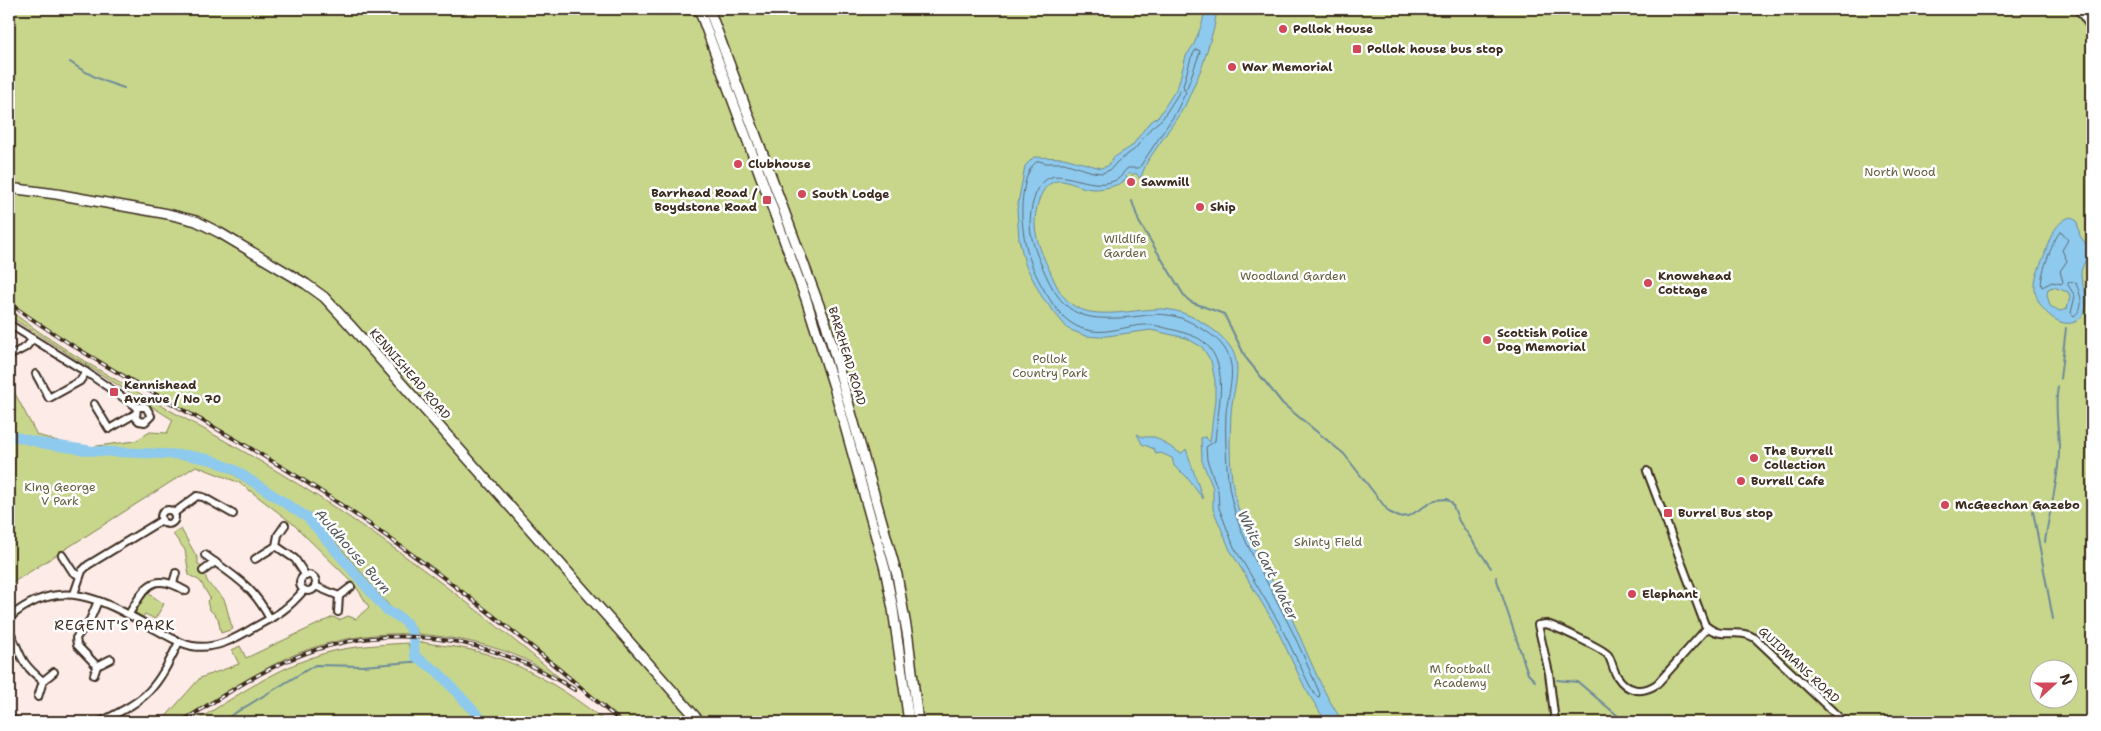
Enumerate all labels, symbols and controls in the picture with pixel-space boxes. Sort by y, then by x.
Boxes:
place label: Pollok House [1293,21,1373,37]
marker: Pollok House [1277,23,1289,35]
place label: Pollok house bus stop [1367,41,1503,57]
marker: Pollok house bus stop [1351,43,1363,55]
place label: War Memorial [1242,59,1332,75]
marker: War Memorial [1226,61,1238,73]
place label: Clubhouse [748,156,811,172]
marker: Clubhouse [732,158,744,170]
park label: North Wood [1864,164,1936,180]
place label: Sawmill [1141,174,1189,190]
marker: Sawmill [1125,176,1137,188]
place label: Barrhead Road / Boydstone Road [651,185,758,215]
place label: South Lodge [812,186,890,202]
marker: South Lodge [796,188,808,200]
marker: Barrhead Road / Boydstone Road [761,194,773,206]
place label: Ship [1210,199,1236,215]
marker: Ship [1194,201,1206,213]
park label: Wildlife Garden [1103,231,1147,261]
park label: Woodland Garden [1240,268,1346,284]
place label: Knowehead Cottage [1658,268,1731,298]
marker: Knowehead Cottage [1642,277,1654,289]
street label: BARRHEAD ROAD [824,305,870,407]
street label: KENNISHEAD ROAD [366,325,454,423]
place label: Scottish Police Dog Memorial [1497,325,1588,355]
marker: Scottish Police Dog Memorial [1481,334,1493,346]
park label: Pollok Country Park [1012,351,1088,381]
place label: Kennishead Avenue / No 70 [124,377,221,407]
marker: Kennishead Avenue / No 70 [108,386,120,398]
place label: The Burrell Collection [1764,443,1833,473]
marker: The Burrell Collection [1748,452,1760,464]
place label: Burrell Cafe [1751,473,1825,489]
marker: Burrell Cafe [1735,475,1747,487]
park label: King George V Park [24,479,96,509]
place label: McGeechan Gazebo [1955,497,2080,513]
marker: McGeechan Gazebo [1939,499,1951,511]
water label: Auldhouse Burn [311,505,395,597]
place label: Burrel Bus stop [1678,505,1773,521]
water label: White Cart Water [1234,507,1303,623]
marker: Burrel Bus stop [1662,507,1674,519]
park label: Shinty Field [1294,534,1362,550]
place label: Elephant [1642,586,1698,602]
marker: Elephant [1626,588,1638,600]
district label: REGENT'S PARK [54,616,176,634]
street label: GUIDMANS ROAD [1755,623,1843,707]
north arrow [2028,658,2078,708]
park label: M football Academy [1430,661,1491,691]
text: N [2056,671,2077,688]

